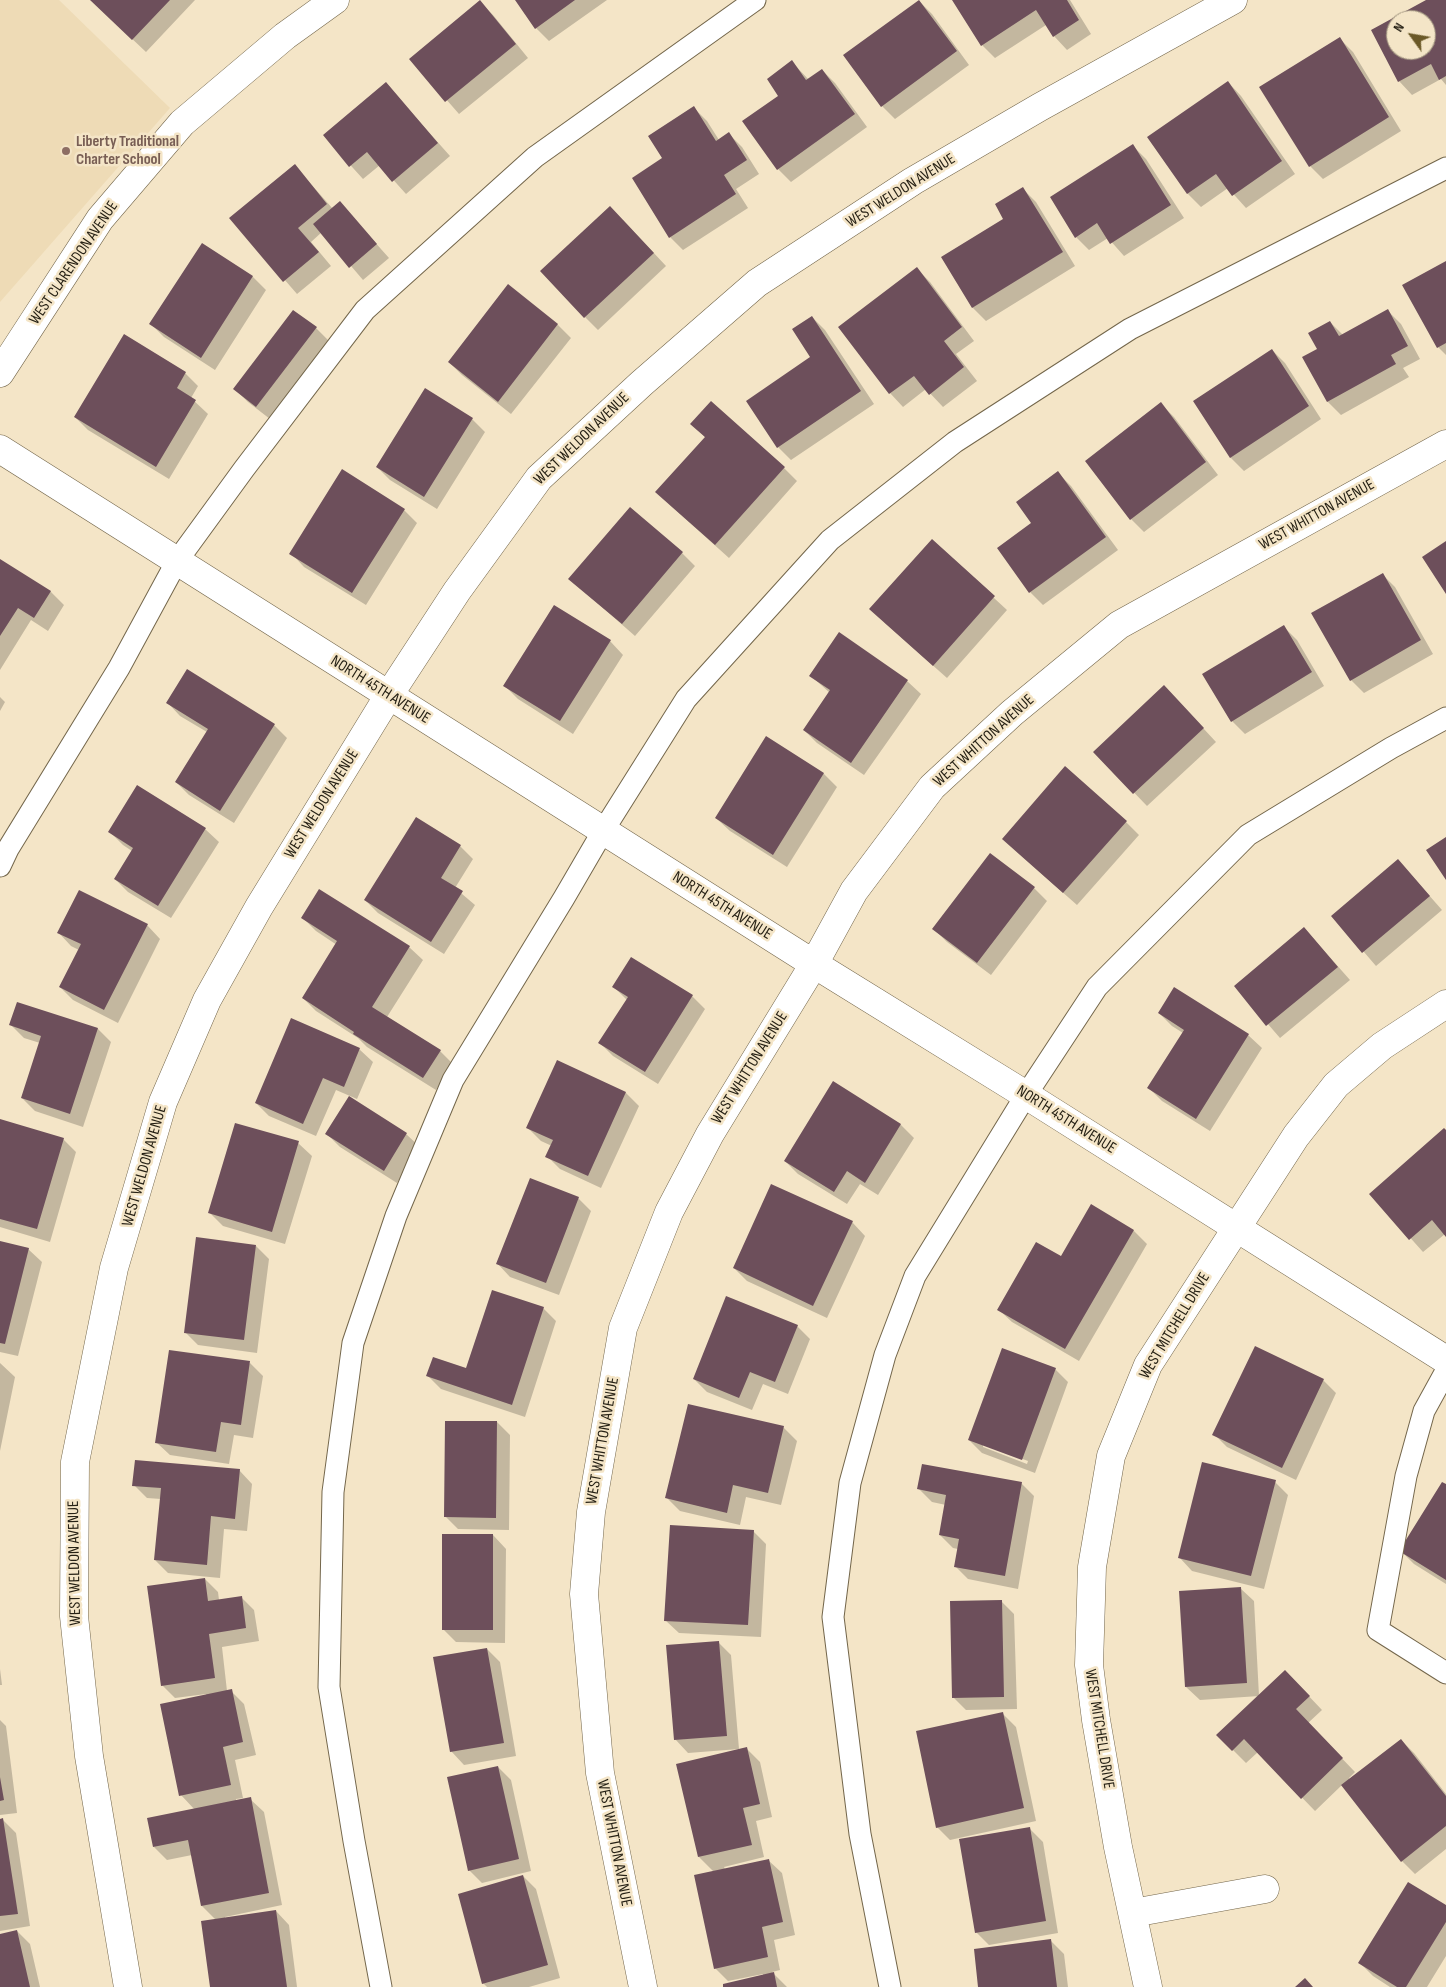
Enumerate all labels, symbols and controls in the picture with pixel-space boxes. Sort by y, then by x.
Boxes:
north arrow [1386,10,1436,60]
text: N [1390,20,1408,35]
place label: Liberty Traditional Charter School [76,132,179,170]
marker: Liberty Traditional Charter School [60,145,72,157]
street label: WEST WELDON AVENUE [843,150,959,232]
street label: WEST CLARENDON AVENUE [26,198,122,328]
street label: WEST WELDON AVENUE [530,389,634,489]
street label: WEST WHITTON AVENUE [1256,475,1378,555]
street label: NORTH 45TH AVENUE [327,652,433,728]
street label: WEST WHITTON AVENUE [930,691,1038,791]
street label: WEST WELDON AVENUE [281,746,363,862]
street label: NORTH 45TH AVENUE [669,868,775,944]
street label: WEST WHITTON AVENUE [708,1008,792,1128]
street label: NORTH 45TH AVENUE [1013,1082,1119,1158]
street label: WEST WELDON AVENUE [119,1103,171,1229]
street label: WEST MITCHELL DRIVE [1136,1269,1214,1383]
street label: WEST WHITTON AVENUE [582,1376,624,1506]
street label: WEST WELDON AVENUE [64,1500,86,1626]
street label: WEST MITCHELL DRIVE [1080,1668,1118,1790]
street label: WEST WHITTON AVENUE [592,1778,636,1908]

